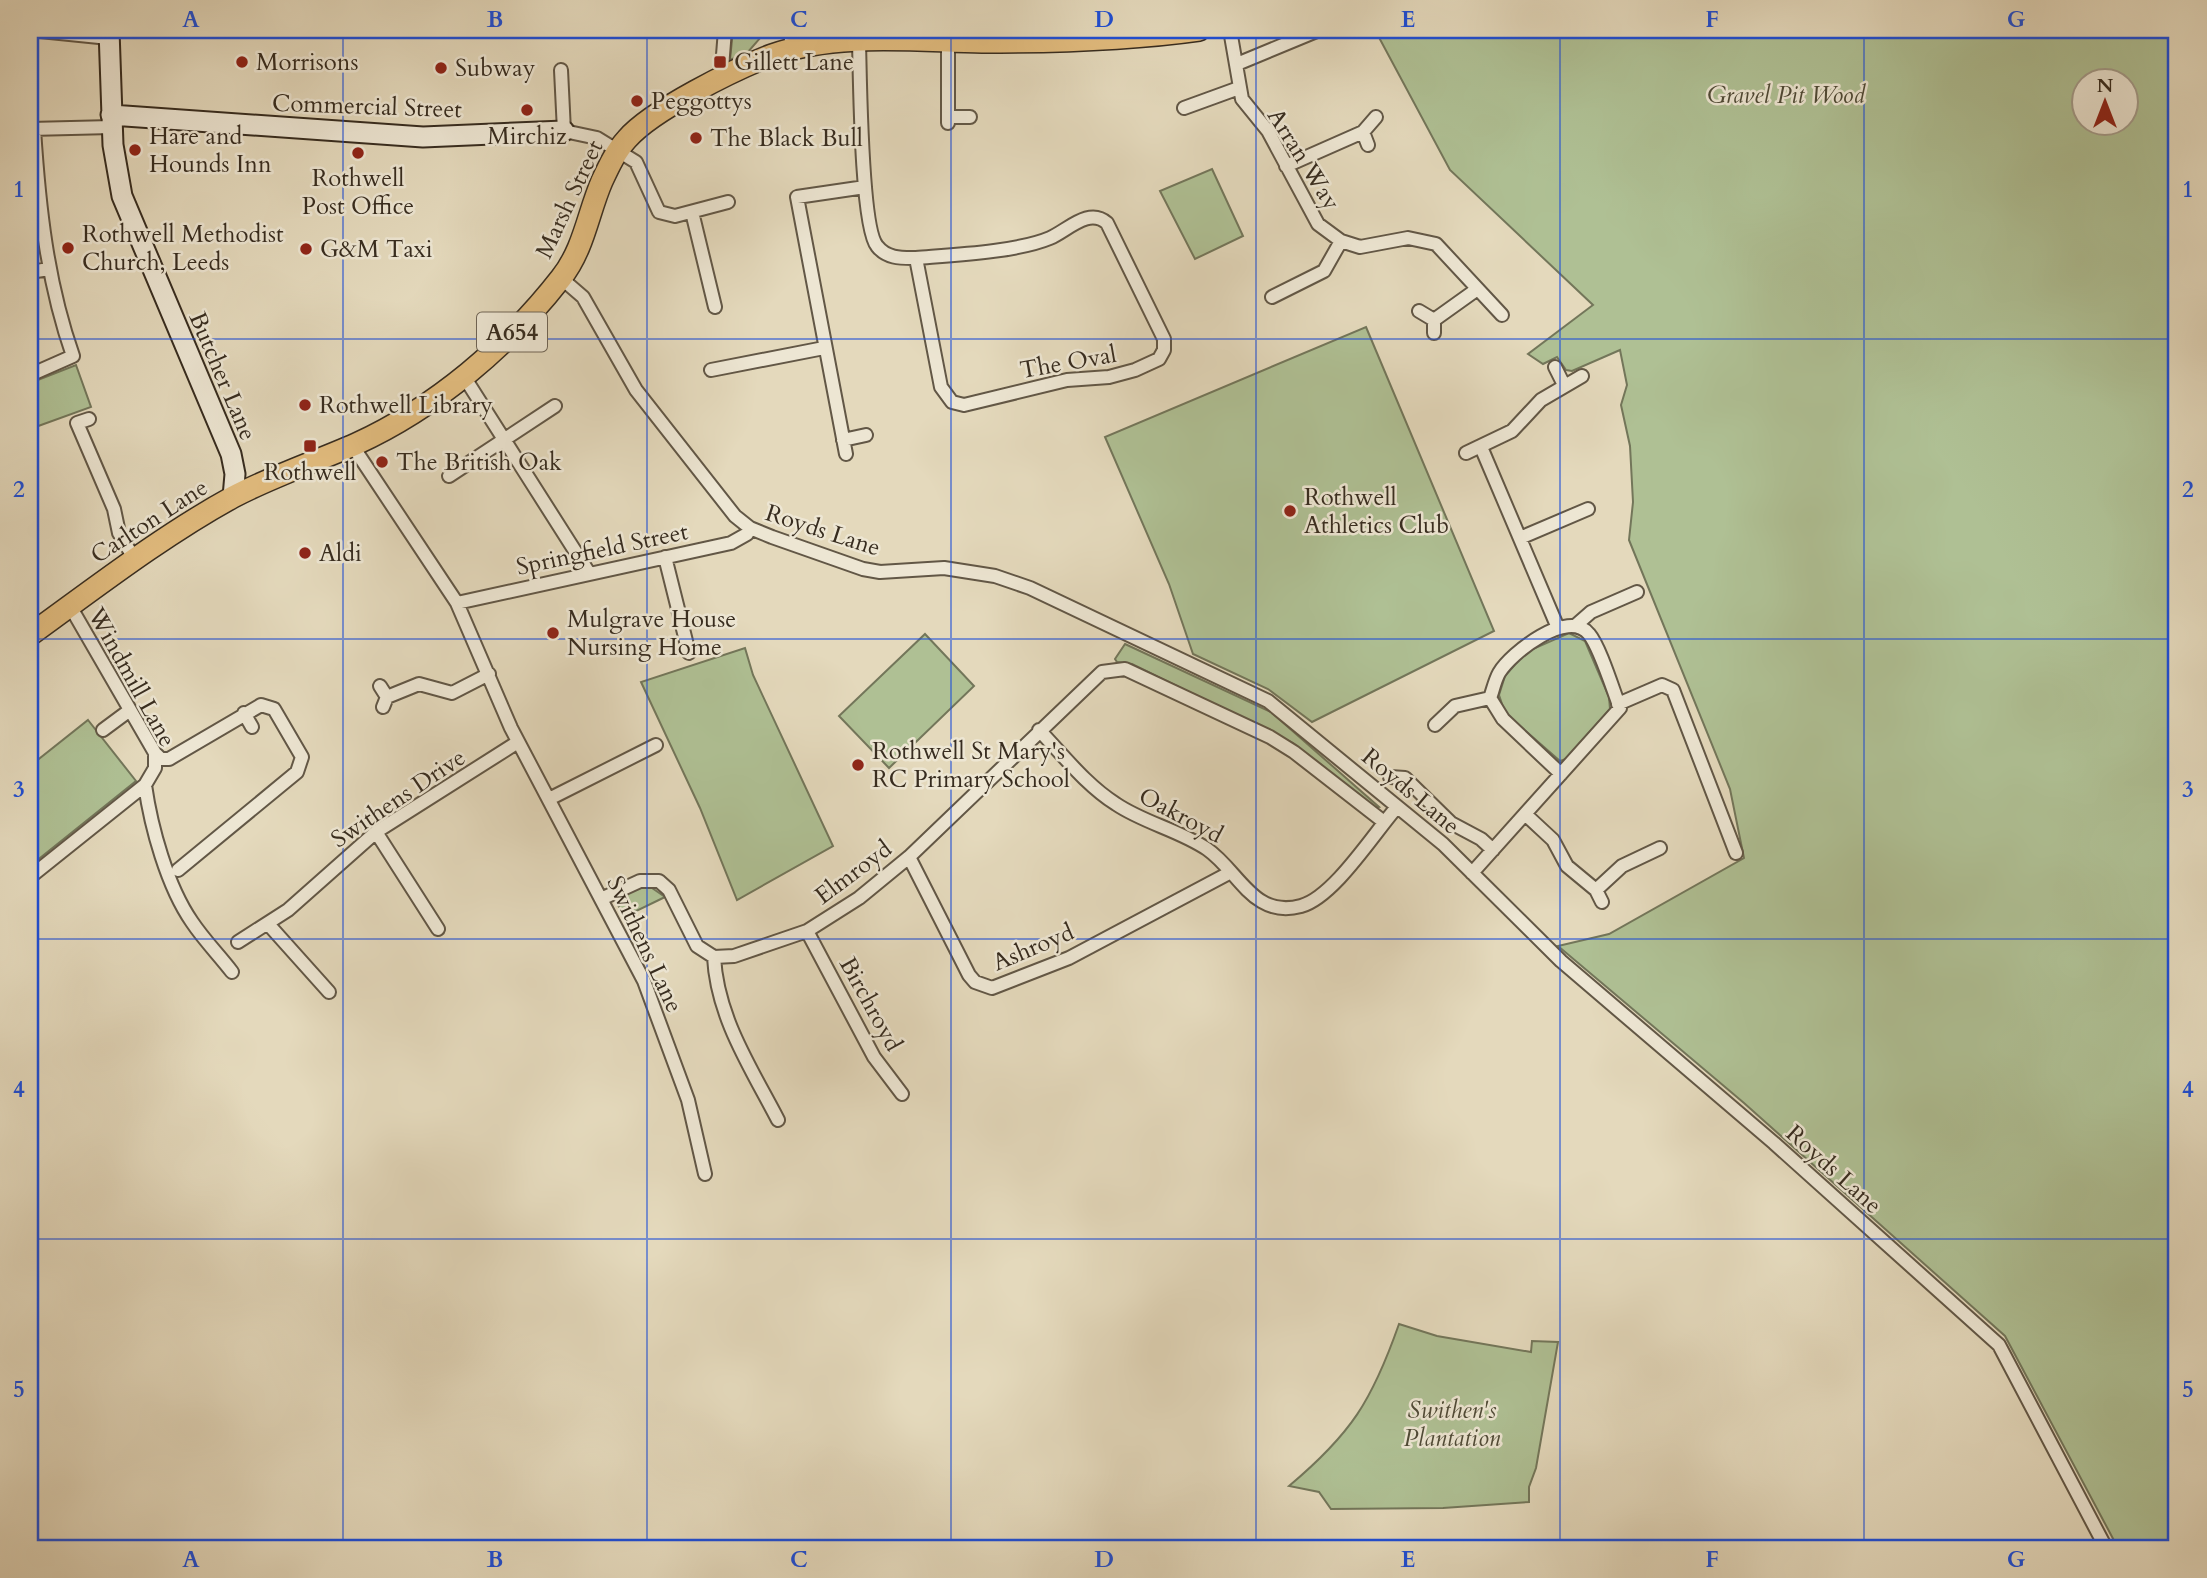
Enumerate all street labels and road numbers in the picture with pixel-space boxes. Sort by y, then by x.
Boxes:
street label: Commercial Street [271,87,463,126]
street label: Arran Way [1259,102,1348,217]
street label: Marsh Street [528,134,611,264]
street label: Butcher Lane [181,307,264,446]
road number: A654 [477,312,547,352]
street label: The Oval [1017,338,1119,387]
street label: Carlton Lane [84,471,214,572]
street label: Royds Lane [761,496,885,565]
street label: Springfield Street [513,515,691,584]
street label: Windmill Lane [79,601,184,753]
street label: Swithens Drive [324,741,472,856]
street label: Royds Lane [1355,741,1467,842]
street label: Oakroyd [1133,779,1229,852]
street label: Elmroyd [808,832,899,912]
street label: Swithens Lane [598,871,691,1018]
street label: Ashroyd [987,915,1079,979]
street label: Birchroyd [831,951,910,1058]
street label: Royds Lane [1778,1117,1889,1221]

